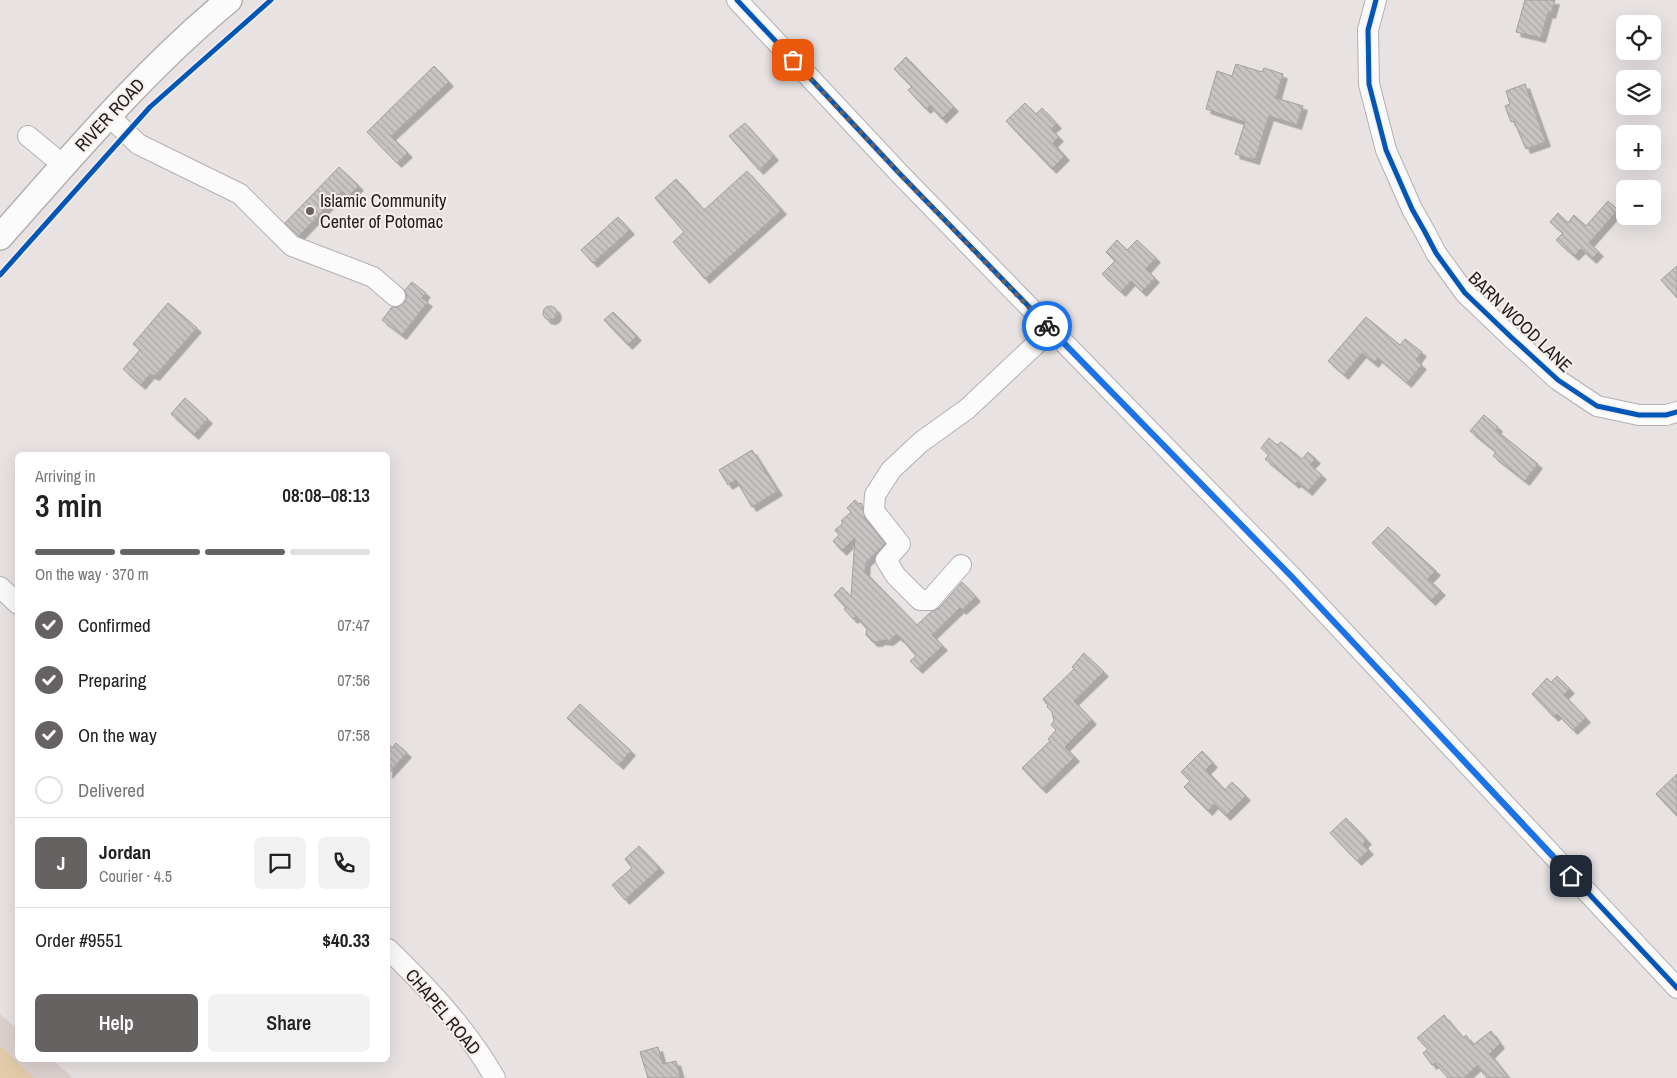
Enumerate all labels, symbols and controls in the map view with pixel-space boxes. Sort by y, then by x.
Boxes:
map controls [1616,15,1661,225]
button: locate [1616,15,1661,60]
pin [772,39,814,81]
icon: bag [779,46,807,74]
button: layers [1616,70,1661,115]
street label: RIVER ROAD [69,73,150,157]
button: + [1616,125,1661,170]
button: − [1616,180,1661,225]
place label: Islamic Community Center of Potomac [320,188,447,234]
marker: Islamic Community Center of Potomac [304,205,316,217]
street label: BARN WOOD LANE [1463,266,1578,378]
courier [1022,301,1072,351]
icon: bike [1033,312,1061,340]
text: Arriving in [35,465,96,487]
text: 08:08–08:13 [282,482,370,508]
text: 3 min [35,484,103,527]
text: On the way · 370 m [35,563,149,585]
icon: check [35,611,63,639]
text: Confirmed [78,612,151,638]
text: 07:47 [337,614,370,636]
icon: check [35,666,63,694]
text: Preparing [78,667,146,693]
text: 07:56 [337,669,370,691]
icon: check [35,721,63,749]
text: On the way [78,722,157,748]
text: 07:58 [337,724,370,746]
text: Delivered [78,777,145,803]
button: chat [254,837,306,889]
button: phone [318,837,370,889]
text: Jordan [99,839,151,865]
text: J [57,850,65,876]
pin [1550,855,1592,897]
icon: home [1557,862,1585,890]
text: Courier · 4.5 [99,865,172,887]
text: Order #9551 [35,927,122,953]
text: $40.33 [322,927,370,953]
street label: CHAPEL ROAD [400,963,487,1060]
button: Help [35,994,198,1052]
button: Share [208,994,370,1052]

